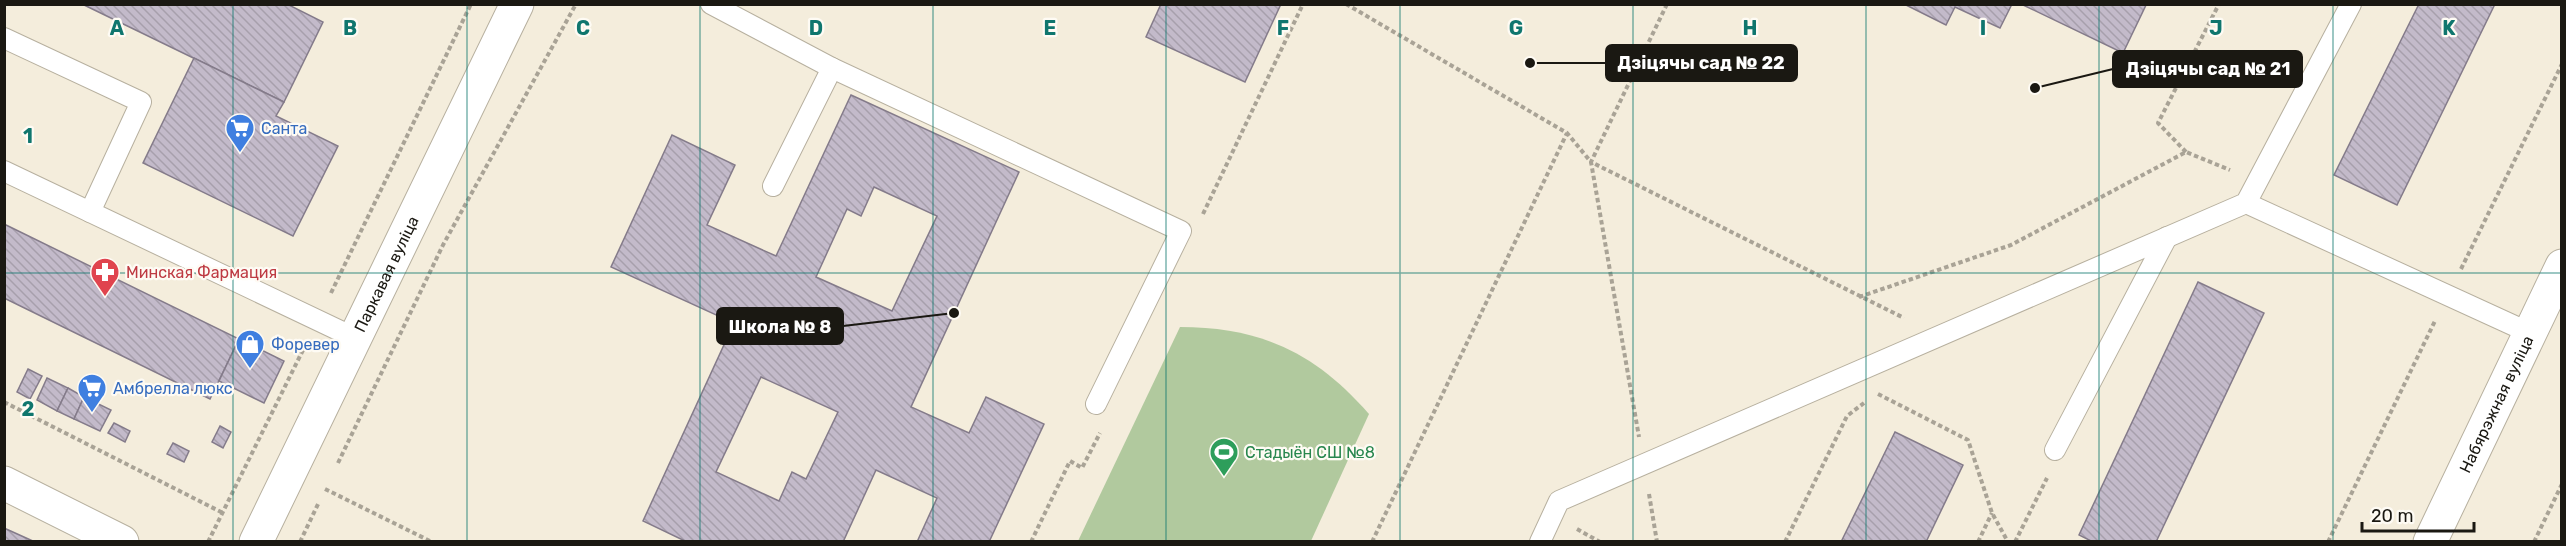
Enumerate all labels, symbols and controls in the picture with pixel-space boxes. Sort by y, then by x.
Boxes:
text: A [110,16,125,40]
text: B [343,16,357,40]
text: C [576,16,590,40]
text: D [809,16,823,40]
text: E [1044,16,1056,40]
text: F [1277,16,1289,40]
text: G [1509,16,1523,40]
text: H [1743,16,1757,40]
text: I [1980,16,1986,40]
text: J [2209,16,2223,40]
text: K [2442,16,2456,40]
callout: Дзіцячы сад № 22 [1606,45,1797,81]
callout: Дзіцячы сад № 21 [2113,51,2302,87]
text: Дзіцячы сад № 22 [1617,52,1785,74]
text: Дзіцячы сад № 21 [2126,58,2290,80]
supermarket icon: Санта [224,112,256,154]
place label: Санта [261,119,307,138]
text: 1 [23,124,33,148]
street label: Паркавая вуліца [350,213,422,335]
pharmacy icon: Минская Фармация [89,256,121,298]
place label: Минская Фармация [126,263,277,282]
callout: Школа № 8 [717,308,843,344]
text: Школа № 8 [729,316,831,338]
shop icon: Форевер [234,328,266,370]
street label: Набярэжная вуліца [2455,332,2537,476]
place label: Форевер [271,335,340,354]
supermarket icon: Амбрелла люкс [76,372,108,414]
place label: Амбрелла люкс [113,379,233,398]
text: 2 [22,397,35,421]
sports icon: Стадыён СШ №8 [1208,436,1240,478]
place label: Стадыён СШ №8 [1245,443,1375,462]
scale bar [2362,495,2474,533]
text: 20 m [2371,505,2413,527]

